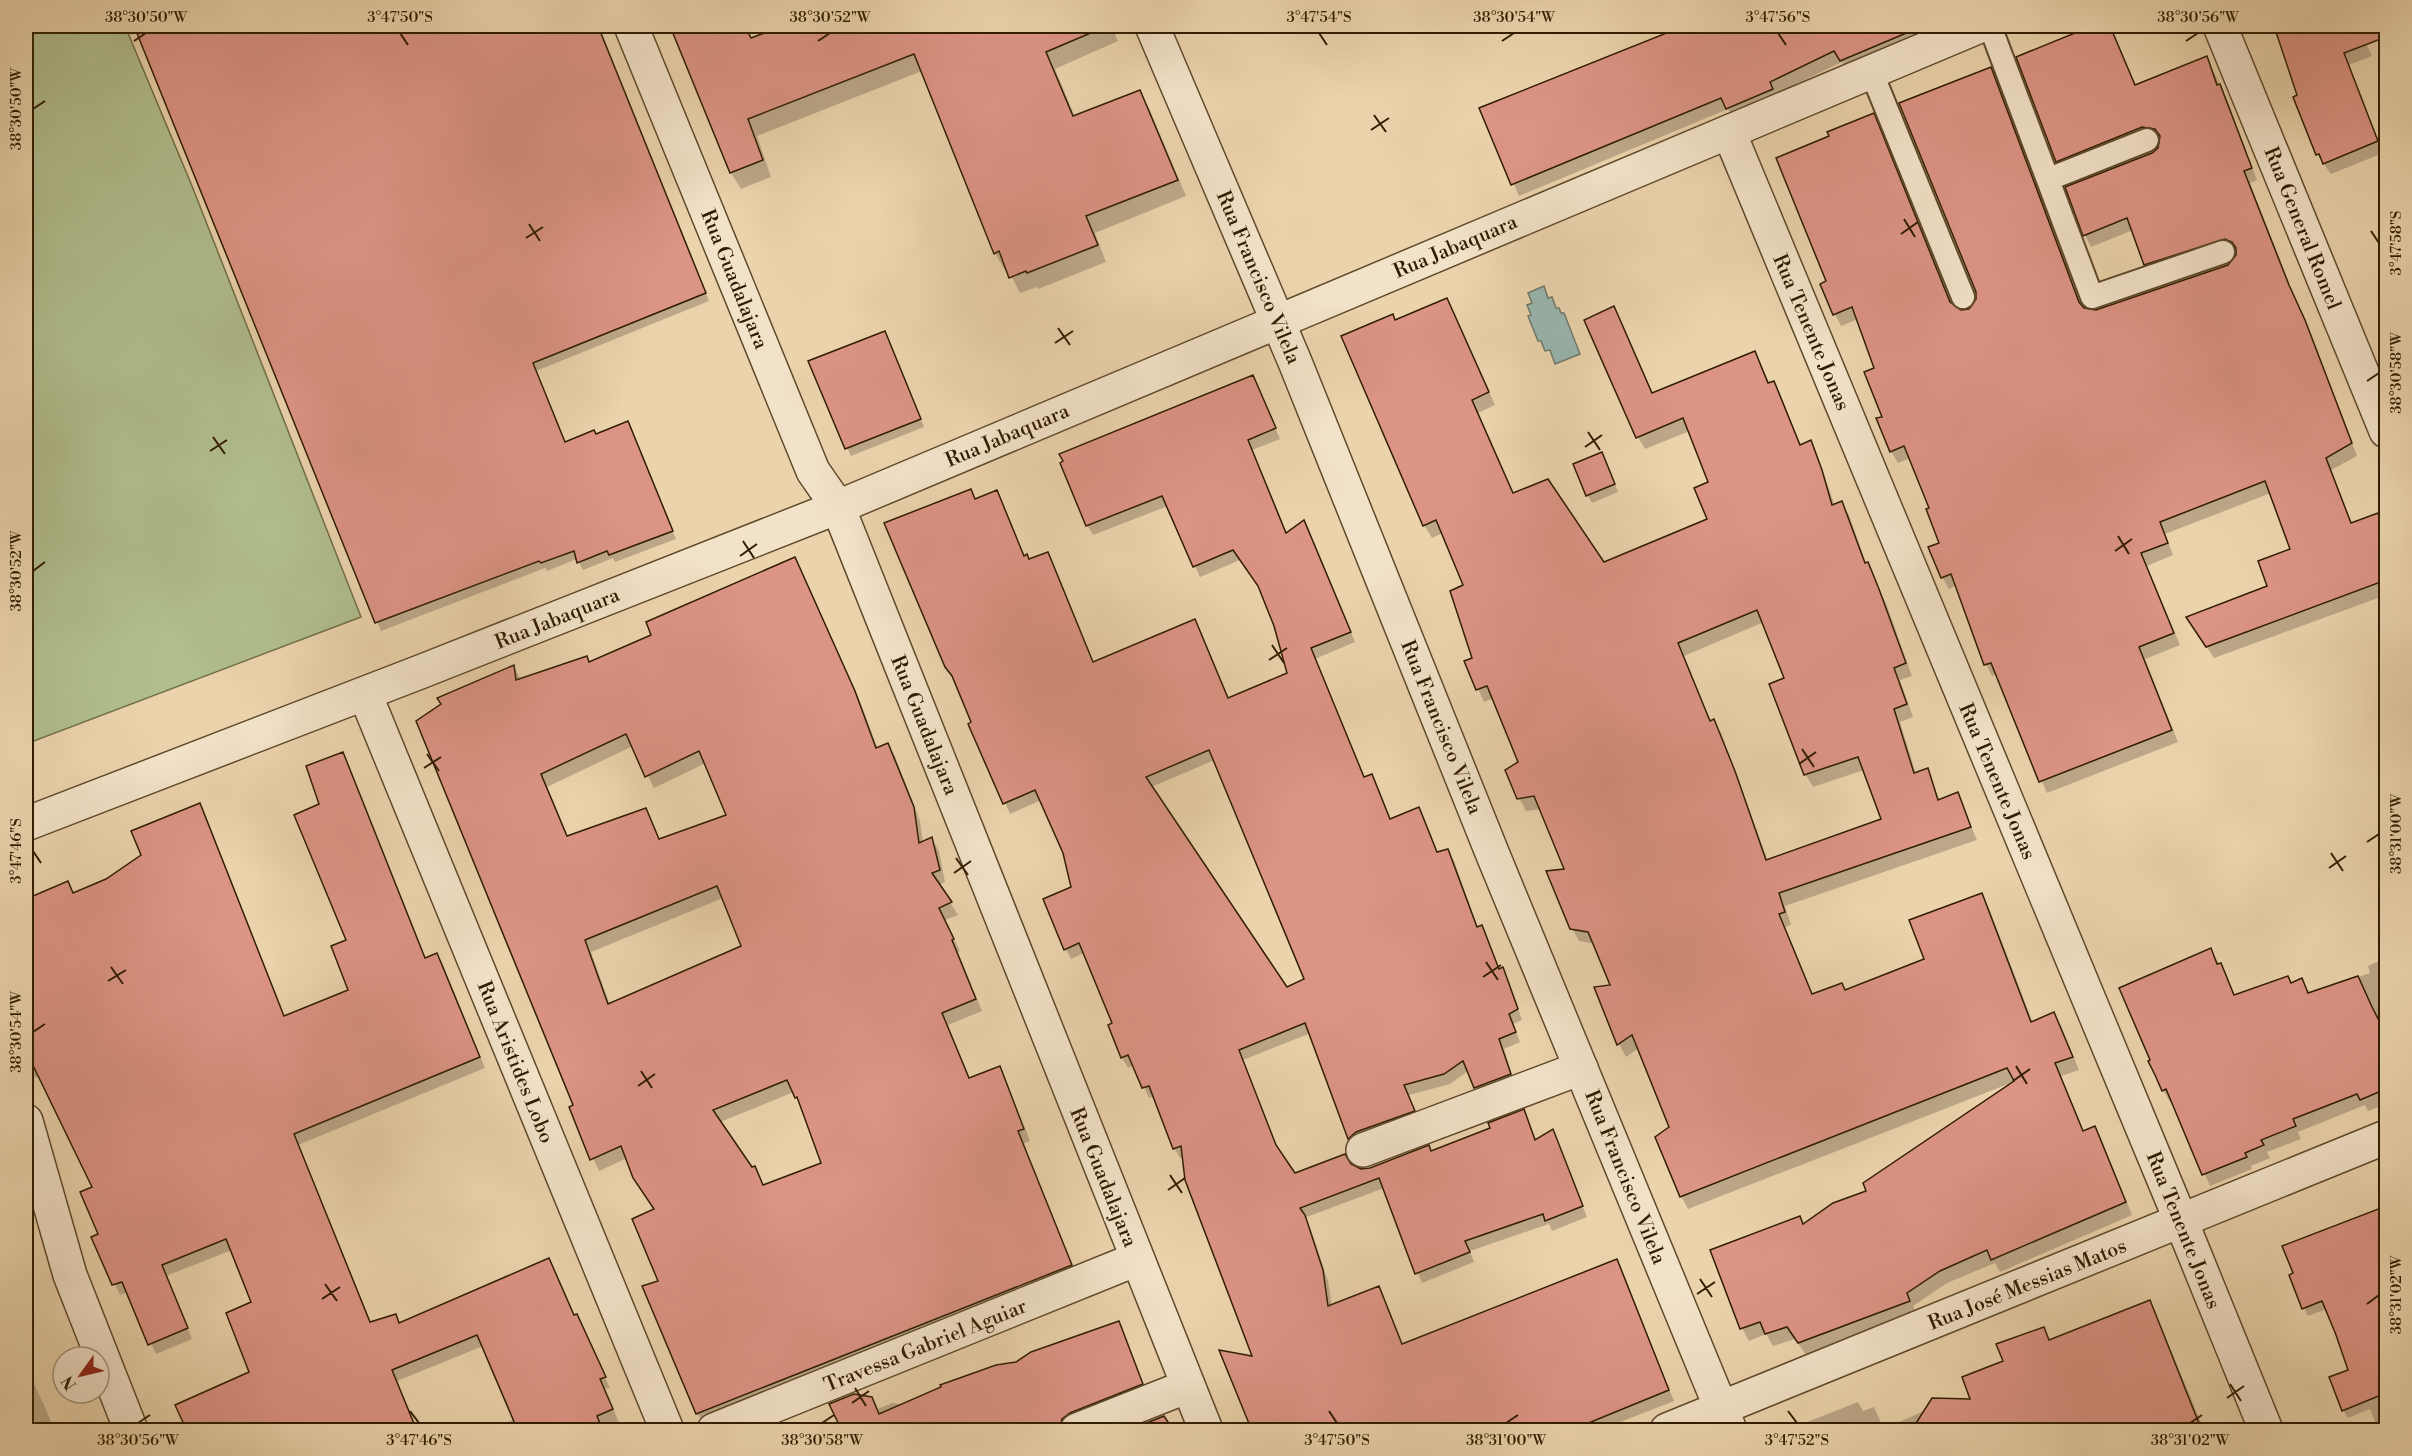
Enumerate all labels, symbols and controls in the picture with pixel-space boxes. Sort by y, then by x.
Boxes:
text: 38°30'50"W [105,8,188,27]
text: 3°47'50"S [367,8,433,27]
text: 38°30'52"W [790,8,871,27]
text: 3°47'54"S [1287,8,1352,27]
text: 38°30'54"W [1473,8,1555,27]
text: 3°47'56"S [1746,8,1810,27]
text: 38°30'56"W [2157,8,2239,27]
text: 38°30'50"W [7,67,26,150]
street label: Rua General Romel [2258,143,2346,314]
street label: Rua Francisco Vilela [1210,187,1306,369]
street label: Rua Guadalajara [694,206,773,354]
street label: Rua Jabaquara [1390,210,1522,285]
text: 3°47'58"S [2387,211,2406,275]
street label: Rua Tenente Jonas [1766,251,1855,415]
text: 38°30'58"W [2387,332,2406,414]
street label: Rua Jabaquara [942,399,1074,474]
text: 38°30'52"W [7,530,26,611]
street label: Rua Jabaquara [492,583,624,656]
street label: Rua Francisco Vilela [1394,637,1487,819]
street label: Rua Guadalajara [884,652,963,800]
street label: Rua Tenente Jonas [1952,700,2041,864]
text: 38°31'00"W [2387,794,2406,874]
text: 3°47'46"S [7,818,26,884]
street label: Rua Aristides Lobo [471,978,559,1147]
text: 38°30'54"W [7,991,26,1073]
street label: Rua Francisco Vilela [1578,1087,1671,1269]
street label: Rua Guadalajara [1063,1104,1142,1252]
street label: Rua Tenente Jonas [2140,1148,2226,1313]
street label: Rua José Messias Matos [1925,1234,2130,1337]
text: 38°31'02"W [2387,1255,2406,1334]
street label: Travessa Gabriel Aguiar [820,1294,1031,1399]
north arrow [51,1345,111,1405]
text: N [57,1372,81,1394]
text: 38°30'56"W [97,1431,179,1450]
text: 3°47'46"S [386,1431,452,1450]
text: 38°30'58"W [781,1431,863,1450]
text: 3°47'50"S [1304,1431,1370,1450]
text: 38°31'00"W [1466,1431,1546,1450]
text: 3°47'52"S [1765,1431,1829,1450]
text: 38°31'02"W [2151,1431,2230,1450]

